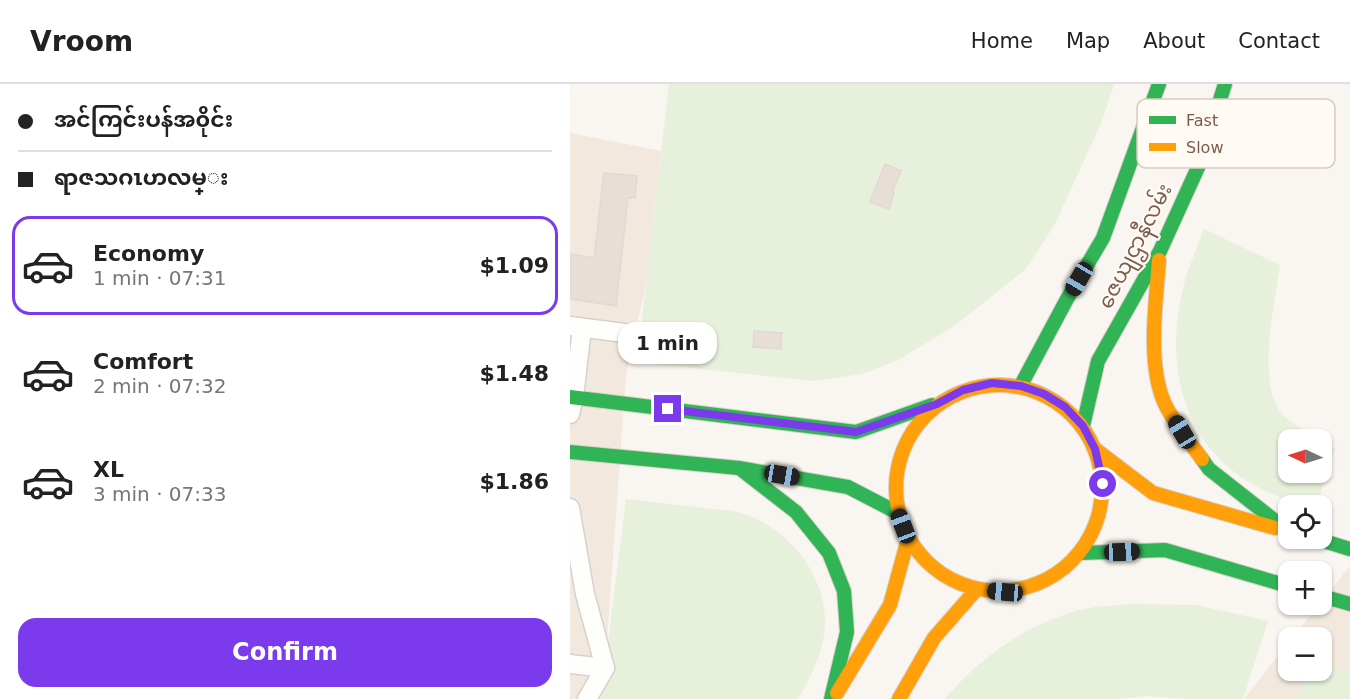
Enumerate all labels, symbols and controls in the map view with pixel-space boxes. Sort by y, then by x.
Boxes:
text: Vroom [30,25,133,58]
text: Home [971,29,1033,53]
text: Map [1066,29,1110,53]
text: About [1143,29,1205,53]
text: Contact [1238,29,1320,53]
legend [1137,99,1335,168]
text: အင်ကြင်းပန်အ၀ိုင်း [54,107,233,132]
text: Fast [1186,111,1218,130]
text: Slow [1186,138,1223,157]
text: ရာဇသဂၤဟလမ္း [54,165,228,190]
street label: ဇေယျဌာနီလမ်း [1090,178,1182,315]
icon: car [21,239,75,293]
text: Economy [93,241,204,266]
text: $1.09 [479,253,549,278]
car [1062,259,1096,299]
text: 1 min · 07:31 [93,266,227,290]
callout: 1 min [618,322,718,364]
text: 1 min [636,331,699,355]
icon: car [21,347,75,401]
text: Comfort [93,349,193,374]
text: $1.48 [479,361,549,386]
text: 2 min · 07:32 [93,374,227,398]
route end [654,395,681,422]
car [1165,412,1199,452]
north arrow [1278,429,1332,483]
map controls [1278,429,1332,681]
icon: car [21,455,75,509]
text: XL [93,457,124,482]
car [763,463,801,487]
text: $1.86 [479,469,549,494]
route start [1089,470,1116,497]
text: 3 min · 07:33 [93,482,227,506]
button: locate [1278,495,1332,549]
car [888,506,918,546]
car [1104,542,1140,562]
button: + [1278,561,1332,615]
car [986,581,1024,603]
button: Confirm [18,618,552,687]
button: − [1278,627,1332,681]

